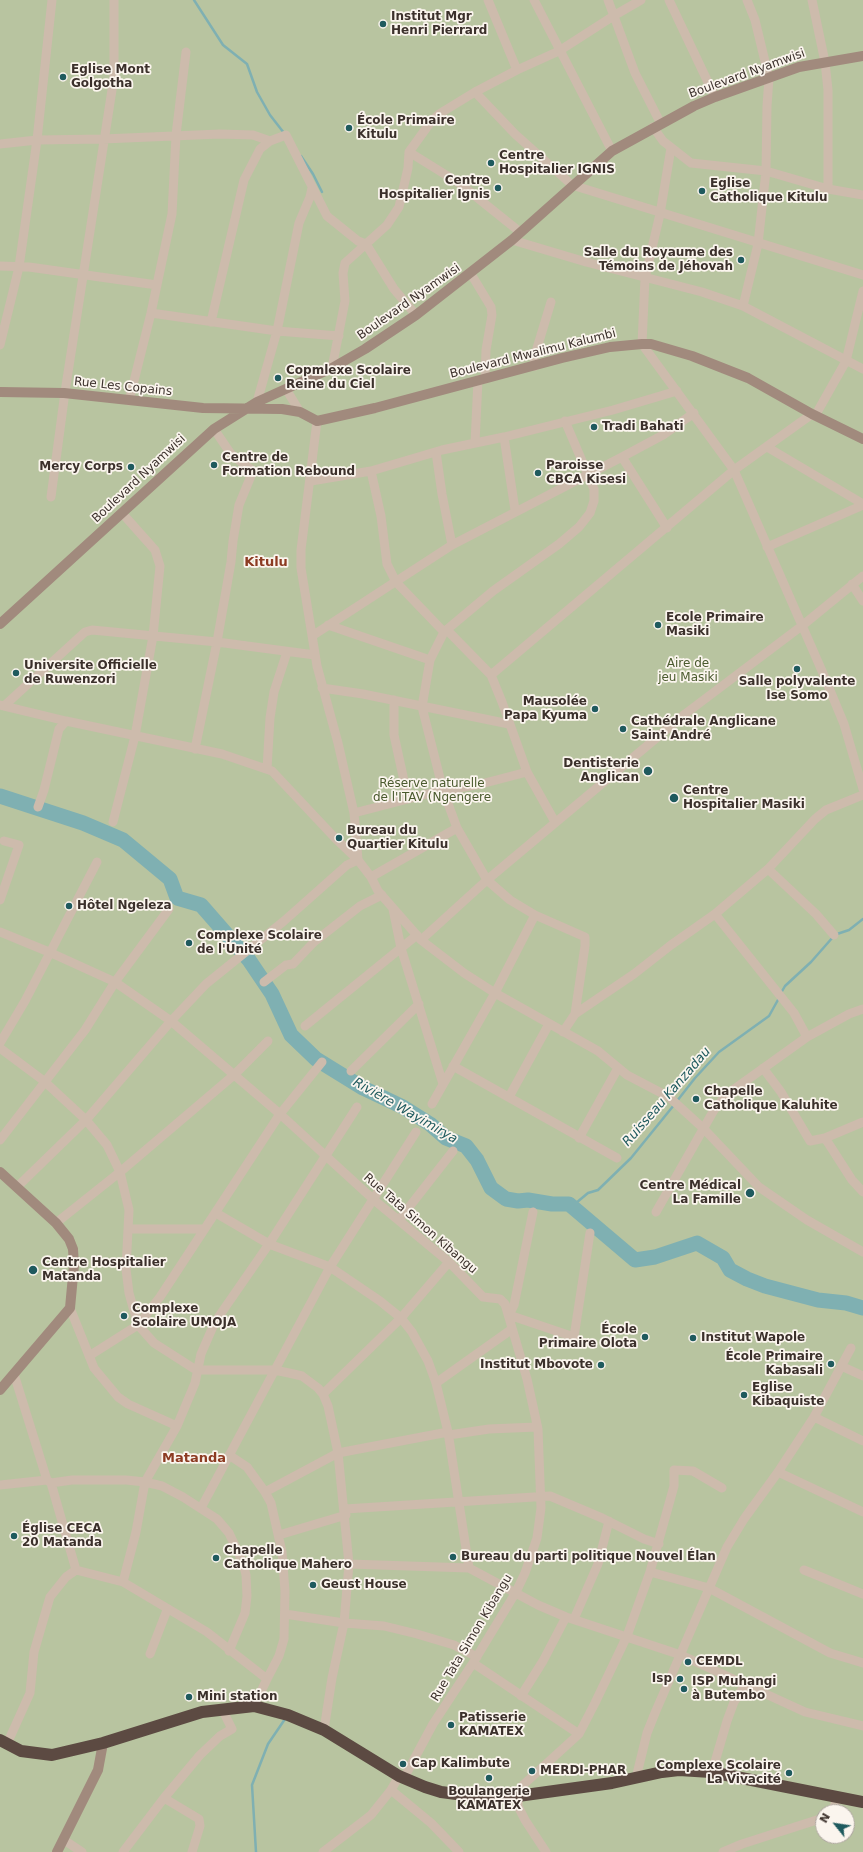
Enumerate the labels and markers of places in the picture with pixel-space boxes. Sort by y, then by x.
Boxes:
place label: Institut Mgr Henri Pierrard [391,10,487,38]
marker: Institut Mgr Henri Pierrard [378,19,388,29]
place label: Eglise Mont Golgotha [71,63,150,91]
marker: Eglise Mont Golgotha [58,72,68,82]
place label: École Primaire Kitulu [357,114,455,142]
marker: École Primaire Kitulu [344,123,354,133]
place label: Centre Hospitalier IGNIS [499,149,615,177]
marker: Centre Hospitalier IGNIS [486,158,496,168]
place label: Centre Hospitalier Ignis [379,174,490,202]
place label: Eglise Catholique Kitulu [710,177,827,205]
marker: Centre Hospitalier Ignis [493,183,503,193]
marker: Eglise Catholique Kitulu [697,186,707,196]
place label: Salle du Royaume des Témoins de Jéhovah [584,246,733,274]
marker: Salle du Royaume des Témoins de Jéhovah [736,255,746,265]
place label: Copmlexe Scolaire Reine du Ciel [286,364,411,392]
marker: Copmlexe Scolaire Reine du Ciel [273,373,283,383]
place label: Tradi Bahati [602,420,683,434]
marker: Tradi Bahati [589,422,599,432]
place label: Centre de Formation Rebound [222,451,355,479]
place label: Paroisse CBCA Kisesi [546,459,626,487]
place label: Mercy Corps [39,460,123,474]
marker: Centre de Formation Rebound [209,460,219,470]
marker: Mercy Corps [126,462,136,472]
marker: Paroisse CBCA Kisesi [533,468,543,478]
place label: Ecole Primaire Masiki [666,611,764,639]
marker: Ecole Primaire Masiki [653,620,663,630]
place label: Universite Officielle de Ruwenzori [24,659,157,687]
marker: Salle polyvalente Ise Somo [792,664,802,674]
marker: Universite Officielle de Ruwenzori [11,668,21,678]
place label: Salle polyvalente Ise Somo [739,675,855,703]
place label: Mausolée Papa Kyuma [504,695,587,723]
marker: Mausolée Papa Kyuma [590,704,600,714]
place label: Cathédrale Anglicane Saint André [631,715,776,743]
marker: Cathédrale Anglicane Saint André [618,724,628,734]
place label: Dentisterie Anglican [563,757,639,785]
marker: Dentisterie Anglican [642,765,654,777]
place label: Centre Hospitalier Masiki [683,784,805,812]
marker: Centre Hospitalier Masiki [668,792,680,804]
place label: Bureau du Quartier Kitulu [347,824,448,852]
marker: Bureau du Quartier Kitulu [334,833,344,843]
place label: Hôtel Ngeleza [77,899,172,913]
marker: Hôtel Ngeleza [64,901,74,911]
place label: Complexe Scolaire de l'Unité [197,929,322,957]
marker: Complexe Scolaire de l'Unité [184,938,194,948]
place label: Chapelle Catholique Kaluhite [704,1085,838,1113]
marker: Chapelle Catholique Kaluhite [691,1094,701,1104]
place label: Centre Médical La Famille [639,1179,741,1207]
marker: Centre Médical La Famille [744,1187,756,1199]
place label: Centre Hospitalier Matanda [42,1256,166,1284]
marker: Centre Hospitalier Matanda [27,1264,39,1276]
place label: Complexe Scolaire UMOJA [132,1302,236,1330]
marker: Complexe Scolaire UMOJA [119,1311,129,1321]
place label: École Primaire Olota [539,1323,637,1351]
place label: Institut Wapole [701,1331,805,1345]
marker: École Primaire Olota [640,1332,650,1342]
marker: Institut Wapole [688,1333,698,1343]
place label: École Primaire Kabasali [725,1350,823,1378]
place label: Institut Mbovote [480,1358,593,1372]
marker: École Primaire Kabasali [826,1359,836,1369]
marker: Institut Mbovote [596,1360,606,1370]
place label: Eglise Kibaquiste [752,1381,824,1409]
marker: Eglise Kibaquiste [739,1390,749,1400]
place label: Église CECA 20 Matanda [22,1522,102,1550]
marker: Église CECA 20 Matanda [9,1531,19,1541]
place label: Chapelle Catholique Mahero [224,1544,352,1572]
place label: Bureau du parti politique Nouvel Élan [461,1550,716,1564]
marker: Bureau du parti politique Nouvel Élan [448,1552,458,1562]
marker: Chapelle Catholique Mahero [211,1553,221,1563]
place label: Geust House [321,1578,407,1592]
marker: Geust House [308,1580,318,1590]
place label: CEMDL [696,1655,743,1669]
marker: CEMDL [683,1657,693,1667]
place label: Isp [652,1672,672,1686]
marker: Isp [675,1674,685,1684]
place label: ISP Muhangi à Butembo [692,1675,776,1703]
marker: ISP Muhangi à Butembo [679,1684,689,1694]
place label: Mini station [197,1690,278,1704]
marker: Mini station [184,1692,194,1702]
place label: Patisserie KAMATEX [459,1711,526,1739]
marker: Patisserie KAMATEX [446,1720,456,1730]
place label: Cap Kalimbute [411,1757,510,1771]
marker: Cap Kalimbute [398,1759,408,1769]
place label: Complexe Scolaire La Vivacité [656,1759,781,1787]
place label: MERDI-PHAR [540,1764,626,1778]
marker: MERDI-PHAR [527,1766,537,1776]
marker: Complexe Scolaire La Vivacité [784,1768,794,1778]
marker: Boulangerie KAMATEX [484,1773,494,1783]
place label: Boulangerie KAMATEX [448,1785,530,1813]

